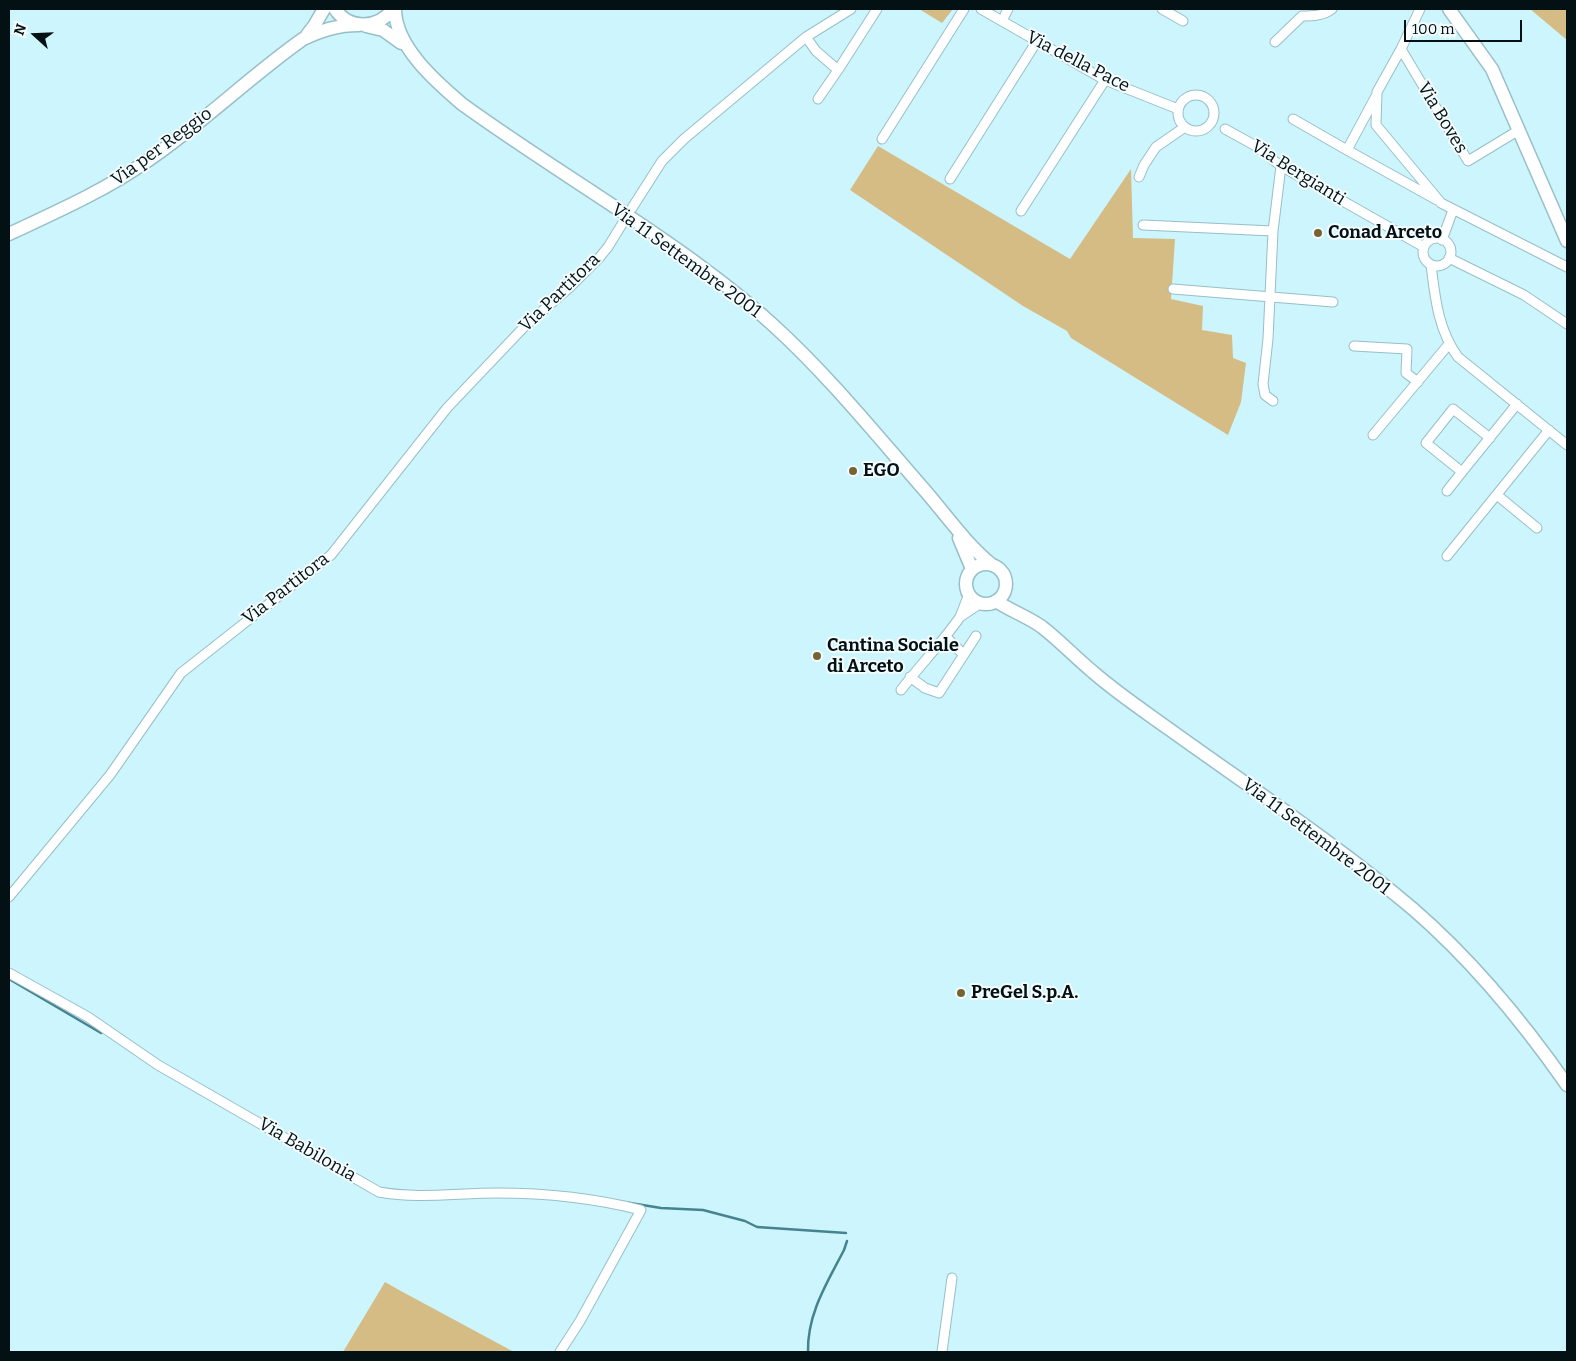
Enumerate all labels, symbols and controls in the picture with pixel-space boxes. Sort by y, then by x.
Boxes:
north arrow [10,10,60,60]
scale bar [1406,10,1524,42]
text: 100 m [1412,20,1455,38]
text: N [11,22,30,38]
street label: Via della Pace [1023,27,1133,97]
street label: Via Boves [1412,78,1472,158]
street label: Via per Reggio [107,103,217,191]
street label: Via Bergianti [1247,135,1349,211]
street label: Via 11 Settembre 2001 [607,199,765,323]
place label: Conad Arceto [1328,222,1442,244]
marker: Conad Arceto [1312,227,1324,239]
street label: Via Partitora [515,249,605,337]
place label: EGO [863,460,900,482]
marker: EGO [847,465,859,477]
street label: Via Partitora [238,548,334,630]
place label: Cantina Sociale di Arceto [827,635,959,678]
marker: Cantina Sociale di Arceto [811,650,823,662]
street label: Via 11 Settembre 2001 [1238,774,1394,900]
place label: PreGel S.p.A. [971,982,1078,1004]
marker: PreGel S.p.A. [955,987,967,999]
street label: Via Babilonia [254,1113,360,1187]

